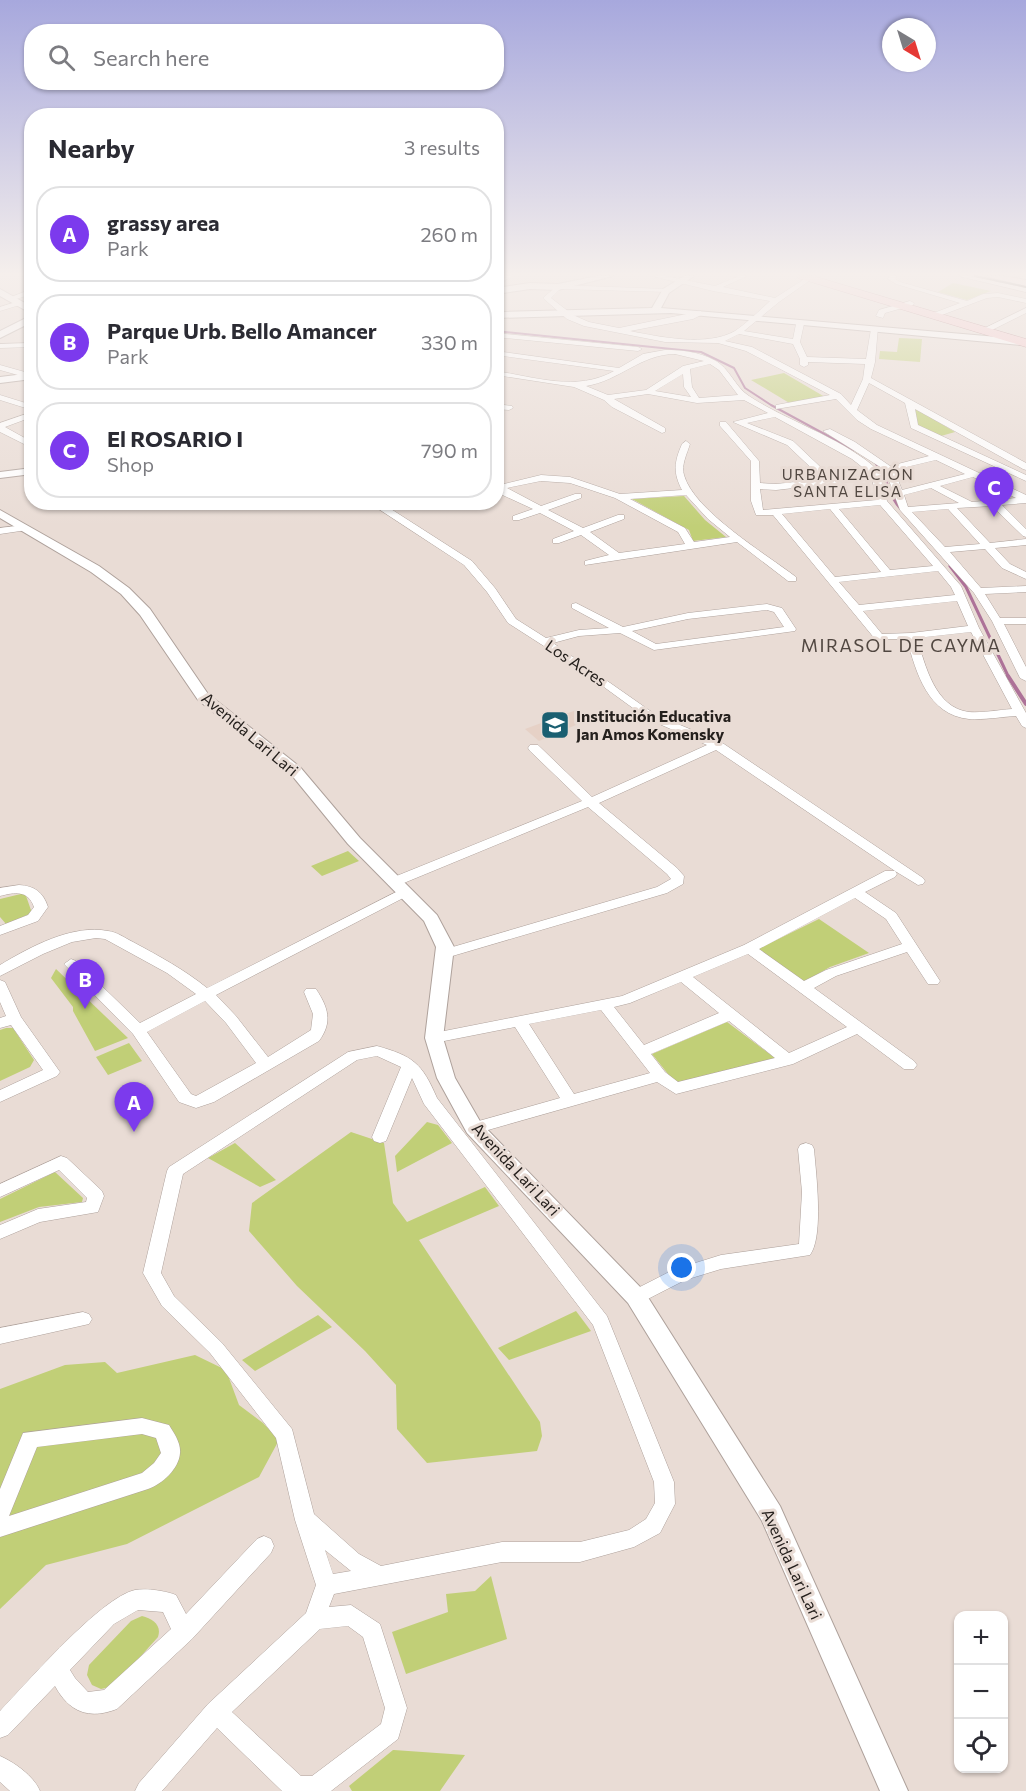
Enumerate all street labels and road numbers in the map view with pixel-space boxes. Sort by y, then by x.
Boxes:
street label: Los Acres [542,635,610,690]
street label: Avenida Lari Lari [198,688,302,779]
street label: Avenida Lari Lari [469,1118,564,1219]
street label: Avenida Lari Lari [759,1505,826,1622]

